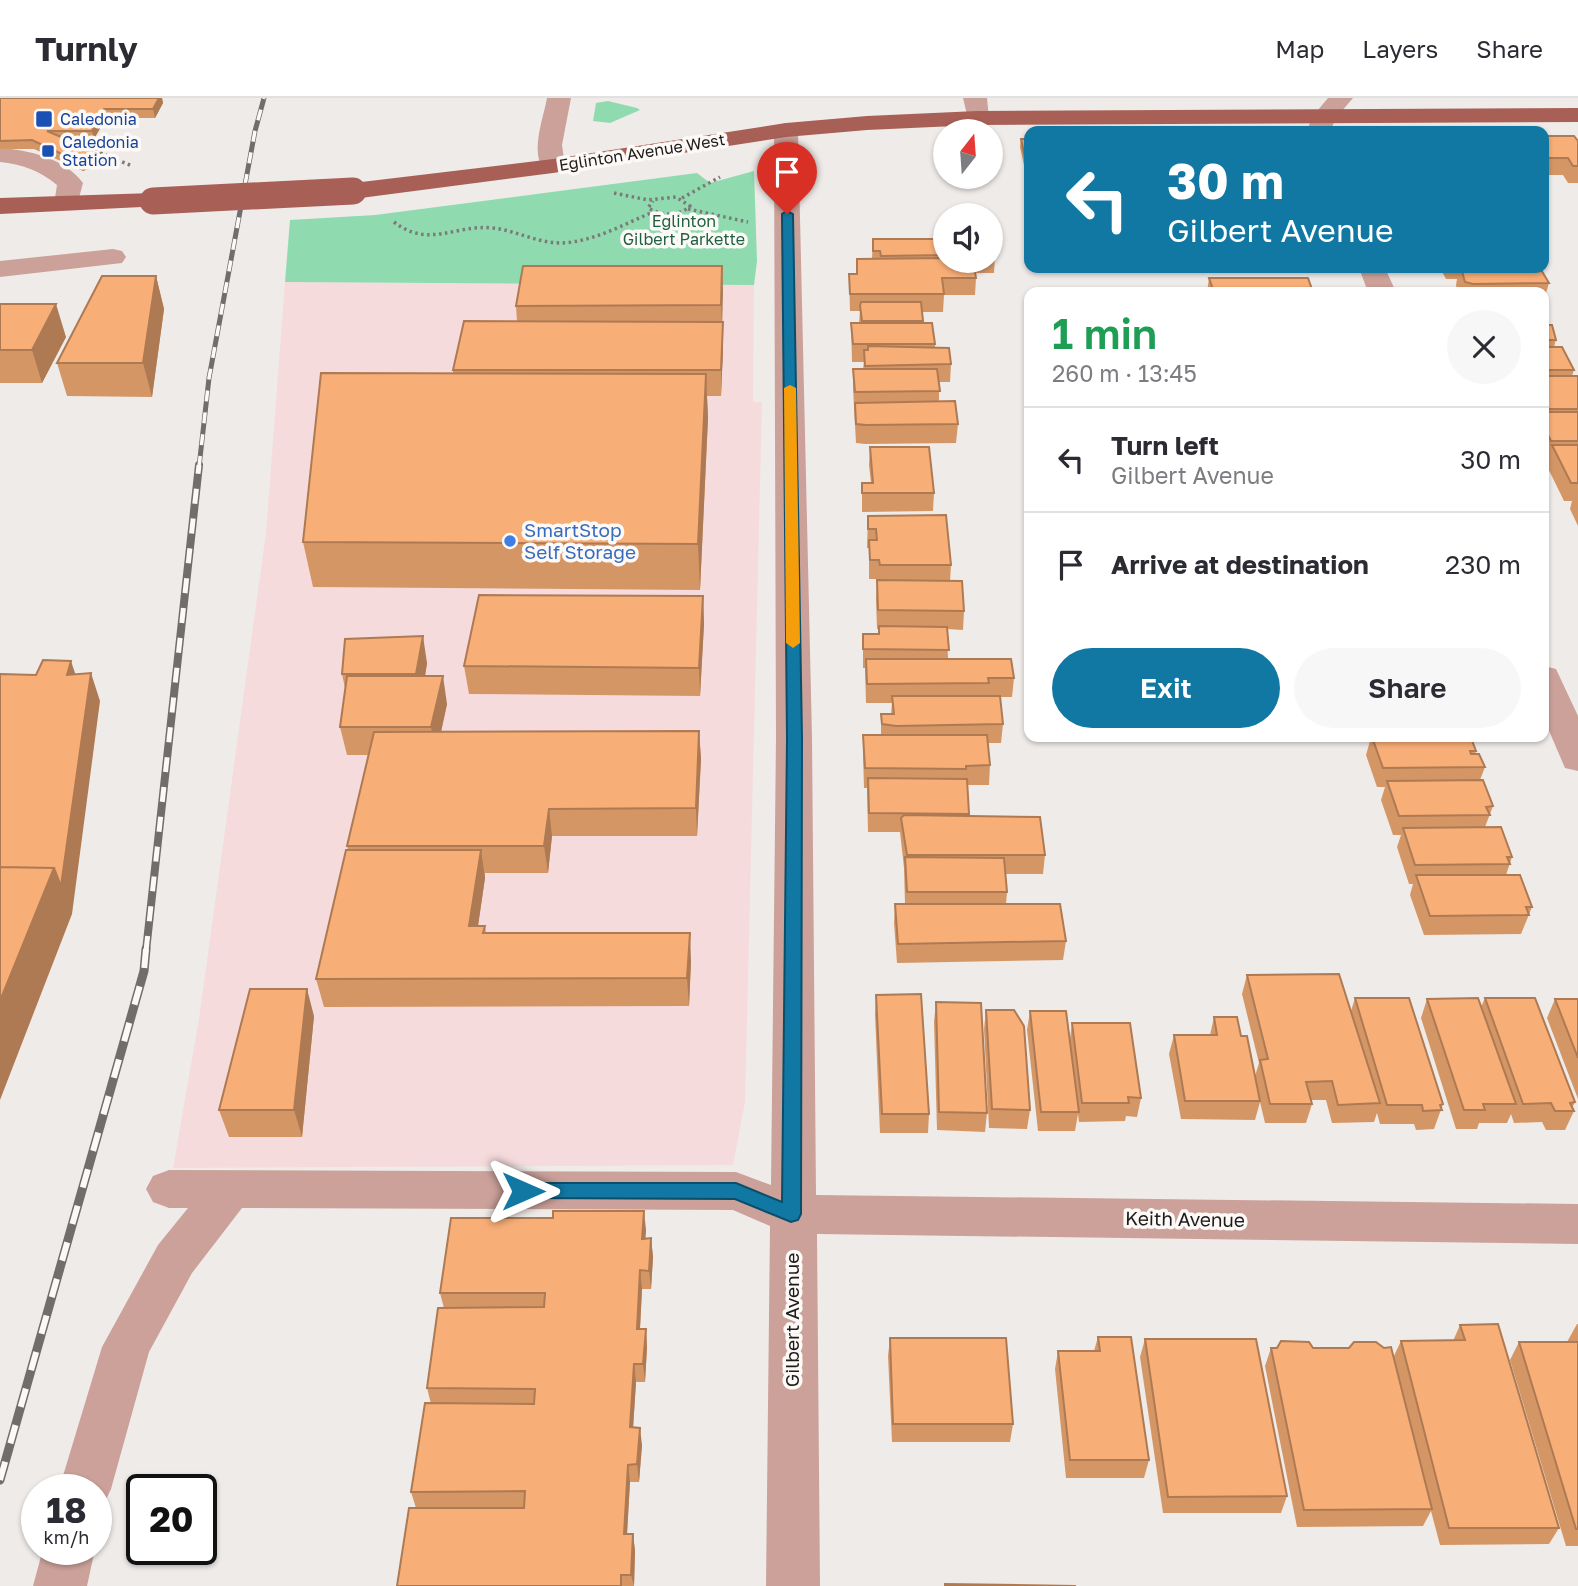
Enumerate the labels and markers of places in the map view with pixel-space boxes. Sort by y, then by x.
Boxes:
marker: Caledonia [34,109,54,129]
place label: Caledonia [60,109,137,129]
place label: Caledonia Station [62,132,139,170]
pin [757,142,817,214]
marker: Caledonia Station [40,143,56,159]
place label: SmartStop Self Storage [524,518,636,563]
marker: SmartStop Self Storage [502,533,518,549]

